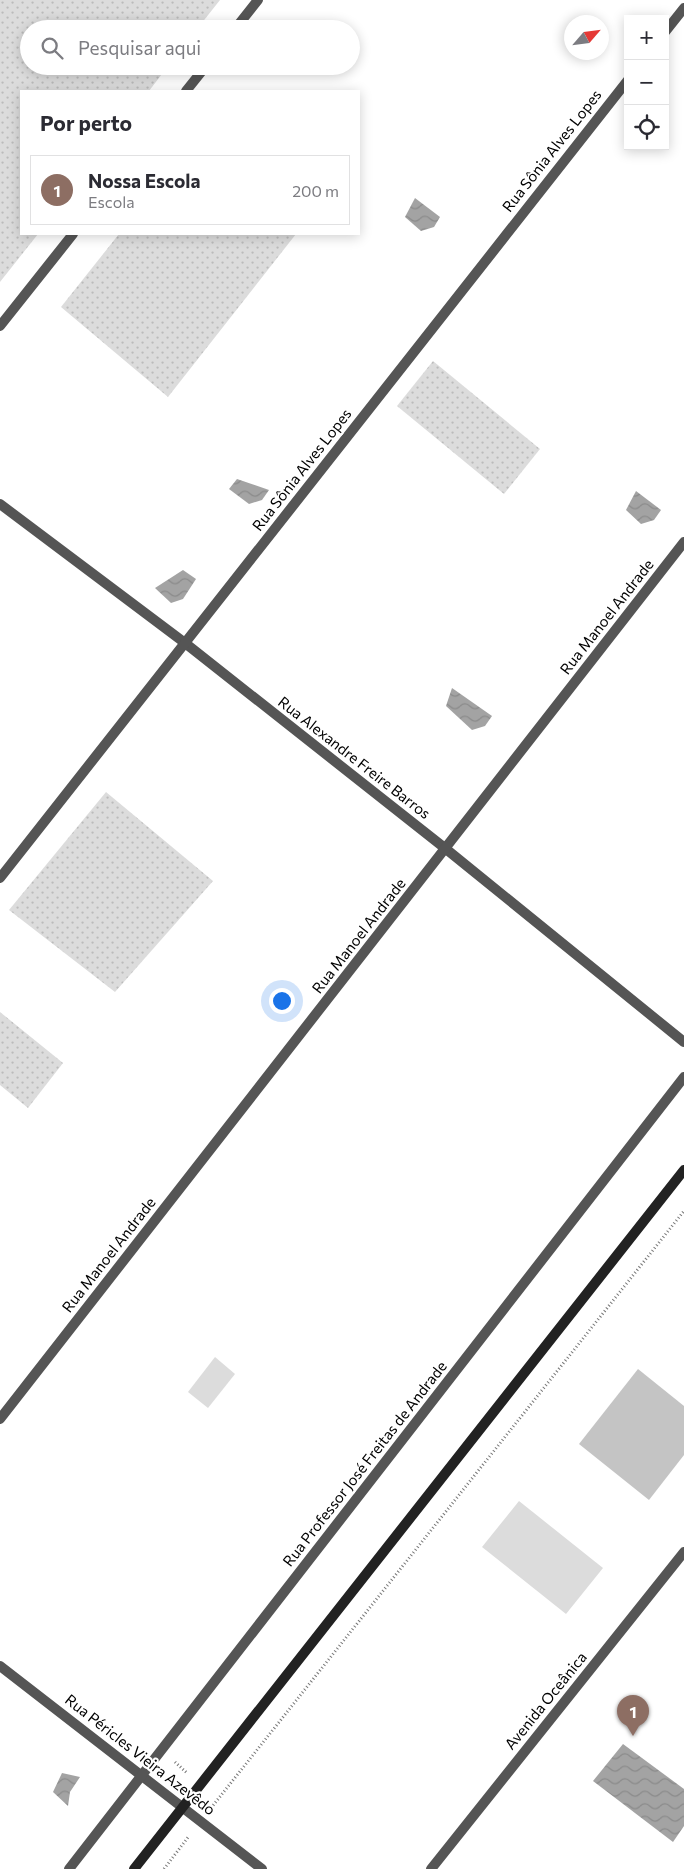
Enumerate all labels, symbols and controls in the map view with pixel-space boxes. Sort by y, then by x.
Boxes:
north arrow [564,15,609,60]
map controls [624,15,669,150]
button: + [624,15,669,60]
search box [20,20,360,75]
icon: search [38,34,66,62]
text: Pesquisar aqui [78,36,201,59]
button: − [624,60,669,105]
street label: Rua Sônia Alves Lopes [498,85,605,215]
button: locate [624,105,669,150]
text: Por perto [40,110,132,135]
text: Nossa Escola [88,169,201,192]
text: 1 [53,181,61,200]
text: 200 m [292,181,339,200]
text: Escola [88,192,135,211]
street label: Rua Sônia Alves Lopes [248,404,355,534]
street label: Rua Manoel Andrade [556,555,657,678]
street label: Rua Alexandre Freire Barros [275,692,434,822]
street label: Rua Manoel Andrade [308,874,409,997]
your location [269,988,295,1014]
street label: Rua Manoel Andrade [58,1193,159,1316]
street label: Rua Professor José Freitas de Andrade [278,1357,450,1570]
street label: Avenida Oceânica [500,1648,590,1753]
street label: Rua Péricles Vieira Azevêdo [62,1690,219,1819]
pin: 1 [617,1695,649,1736]

